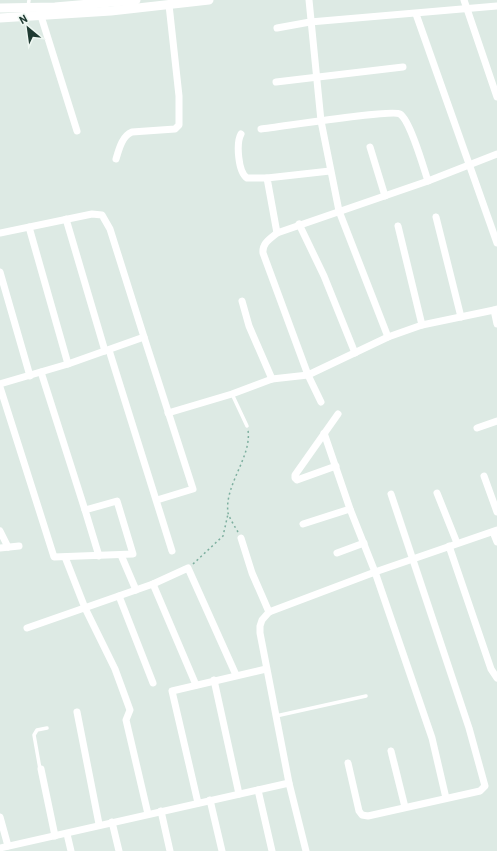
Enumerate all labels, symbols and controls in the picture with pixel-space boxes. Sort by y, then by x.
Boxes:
north arrow [8,8,48,48]
text: N [17,11,29,26]

